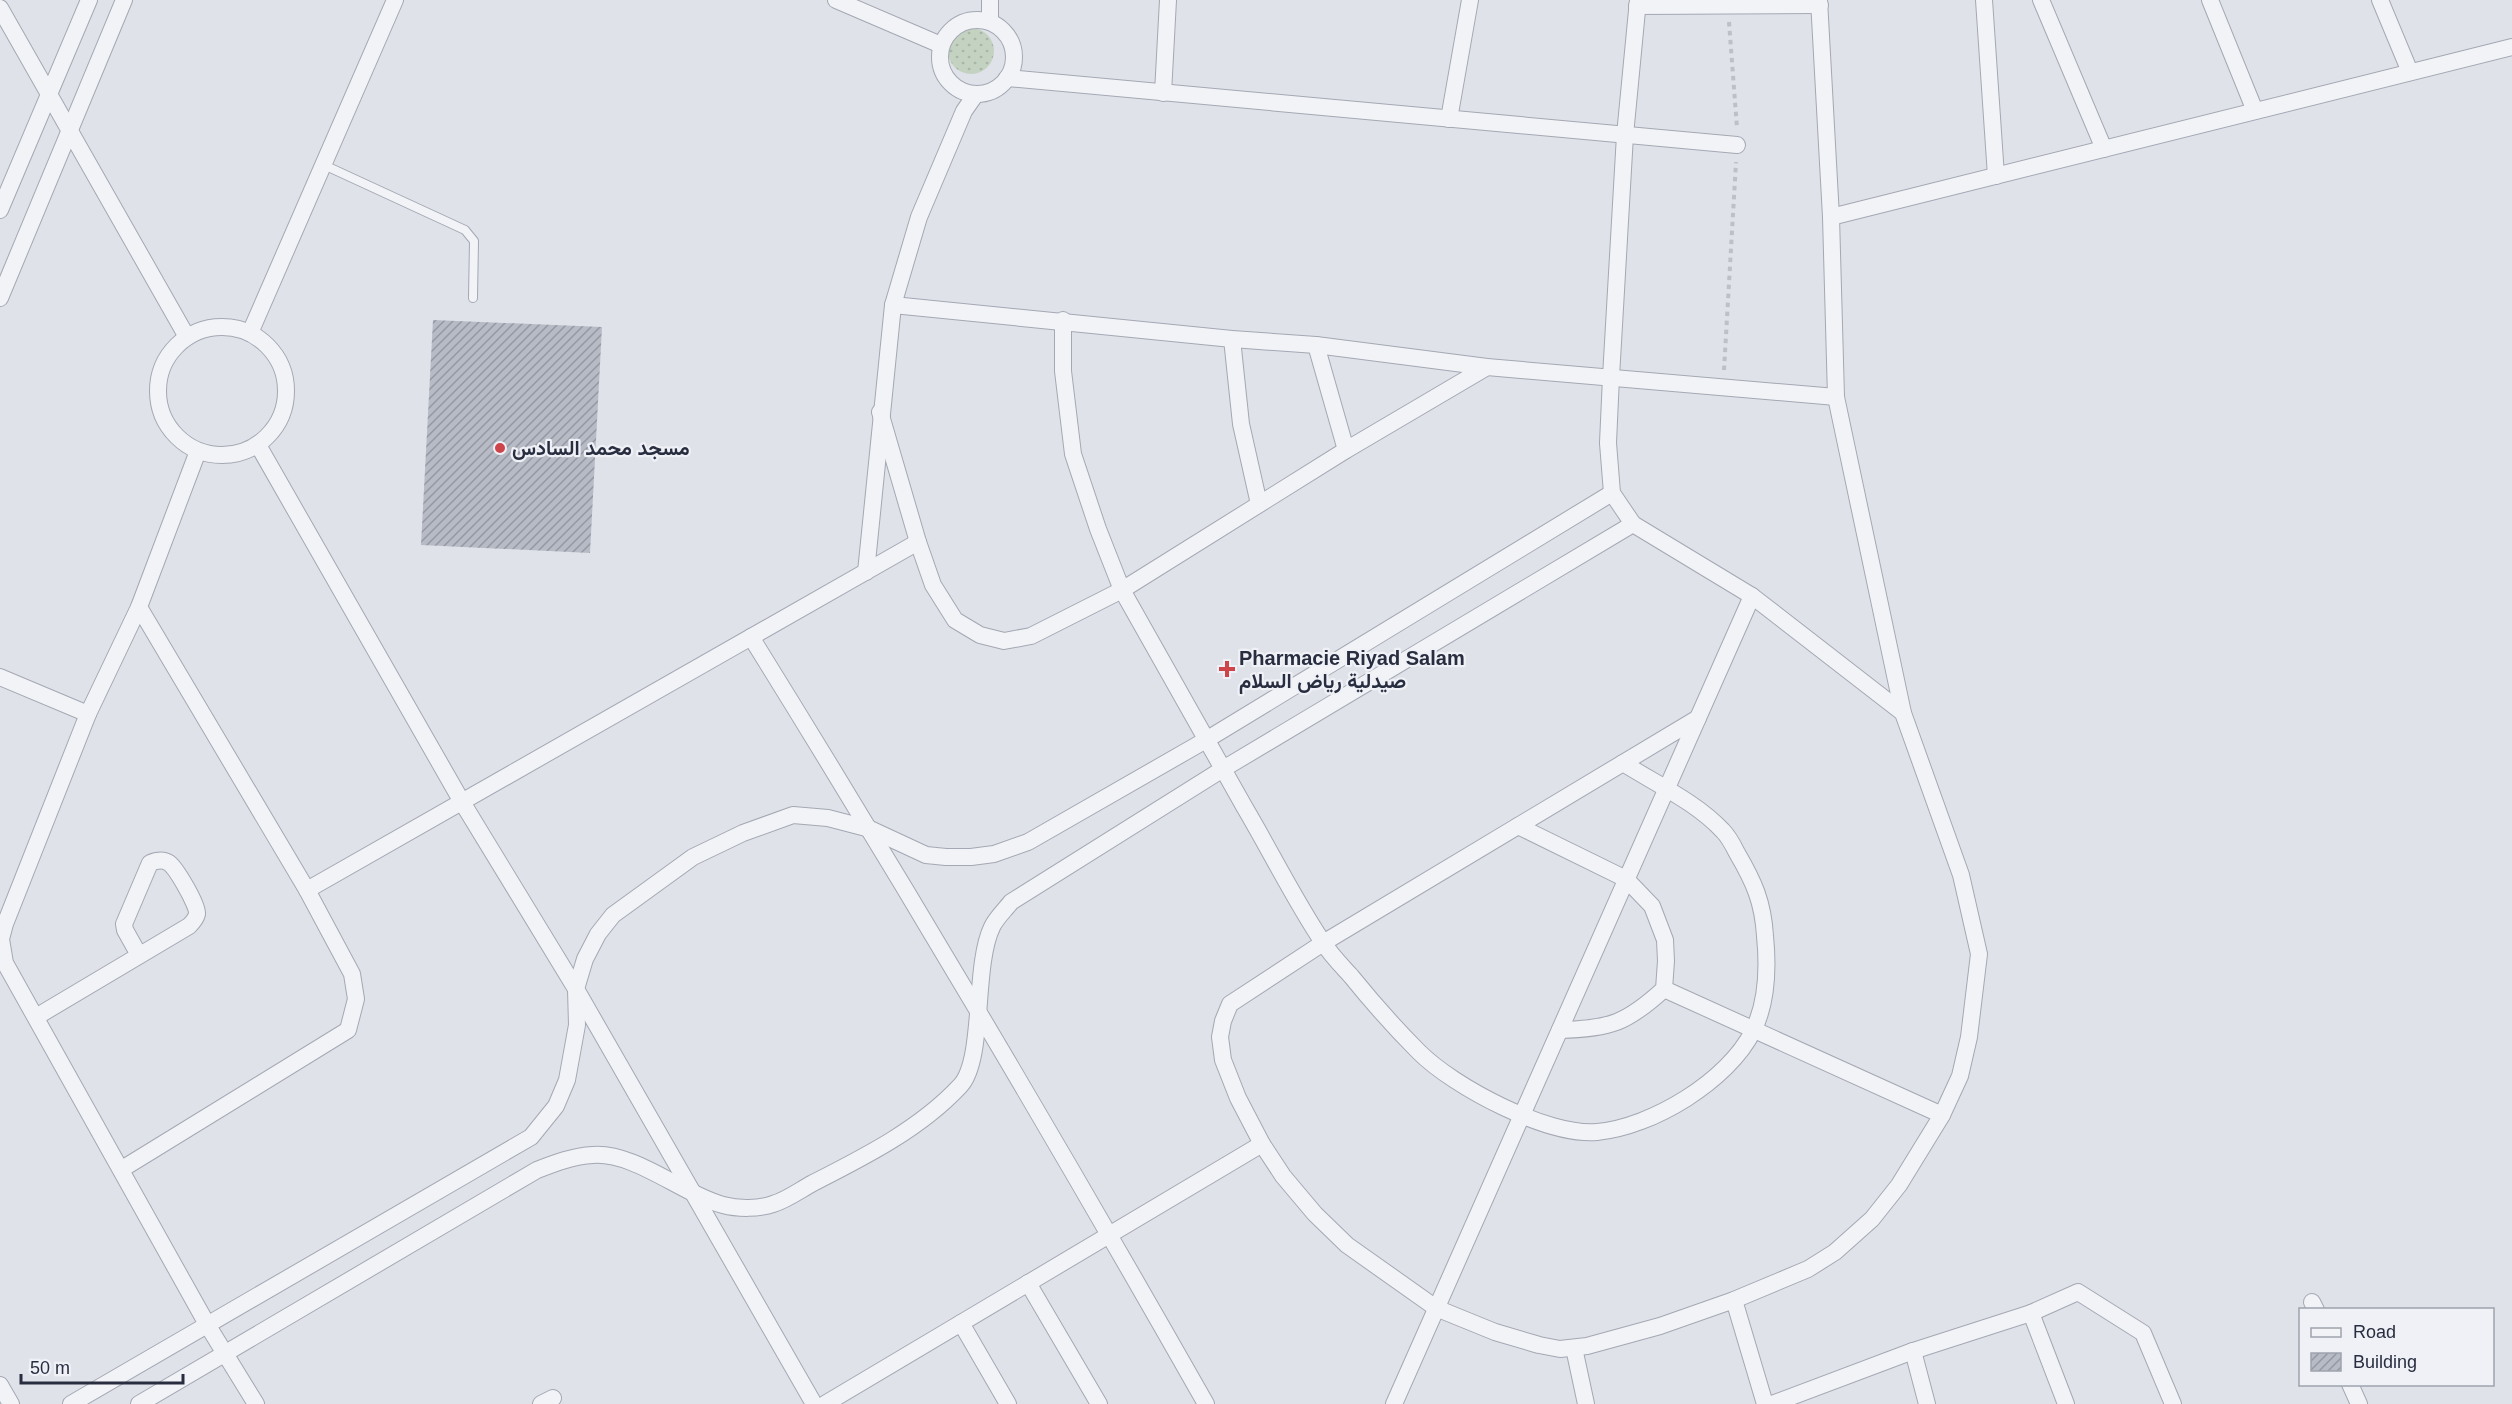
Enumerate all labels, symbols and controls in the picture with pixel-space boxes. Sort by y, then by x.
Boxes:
place label: مسجد محمد السادس [512,437,690,460]
marker: مسجد محمد السادس [493,441,507,455]
place label: Pharmacie Riyad Salam صيدلية رياض السلام [1239,647,1465,694]
marker: Pharmacie Riyad Salam صيدلية رياض السلام [1220,662,1234,676]
legend [2299,1308,2494,1386]
text: Road [2353,1322,2396,1342]
scale bar [21,1347,183,1385]
text: Building [2353,1352,2417,1372]
text: 50 m [30,1358,70,1378]

